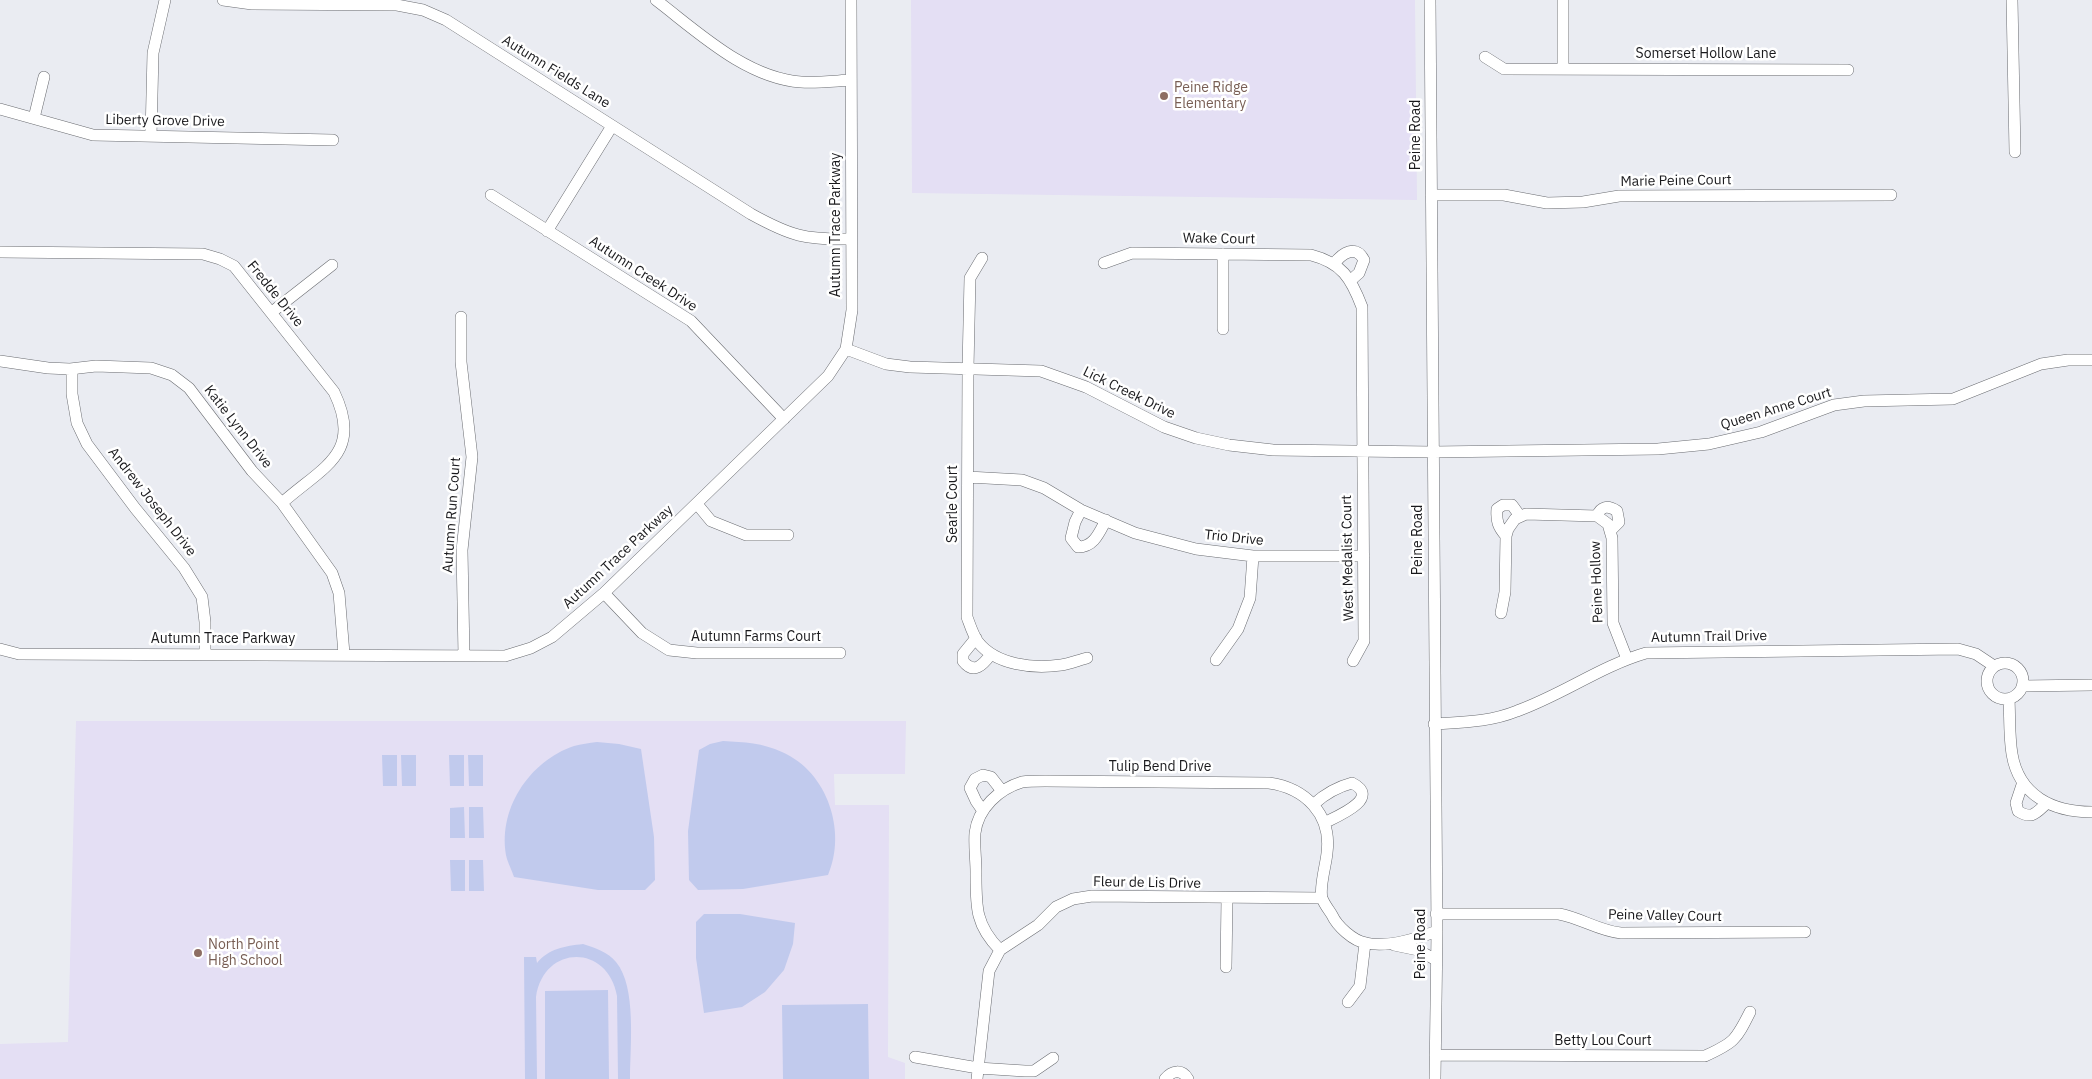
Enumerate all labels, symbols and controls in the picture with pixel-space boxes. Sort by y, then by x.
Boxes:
street label: Autumn Fields Lane [499,32,613,112]
street label: Somerset Hollow Lane [1636,46,1776,62]
place label: Peine Ridge Elementary [1174,80,1248,112]
marker: Peine Ridge Elementary [1158,90,1170,102]
street label: Peine Road [1408,100,1424,170]
street label: Liberty Grove Drive [105,112,225,130]
street label: Autumn Trace Parkway [828,153,844,297]
street label: Marie Peine Court [1620,172,1732,190]
street label: Wake Court [1183,230,1255,248]
street label: Autumn Creek Drive [586,233,700,315]
street label: Fredde Drive [243,258,307,330]
street label: Lick Creek Drive [1080,363,1178,423]
street label: Katie Lynn Drive [200,382,276,472]
street label: Queen Anne Court [1719,384,1833,434]
street label: Andrew Joseph Drive [104,444,200,560]
street label: Autumn Run Court [440,457,464,573]
street label: Searle Court [945,465,961,543]
street label: West Medalist Court [1338,495,1358,621]
street label: Autumn Trace Parkway [559,502,677,612]
street label: Peine Road [1410,505,1426,575]
street label: Trio Drive [1203,527,1265,549]
street label: Peine Hollow [1587,541,1607,623]
street label: Autumn Trail Drive [1651,628,1767,646]
street label: Autumn Farms Court [691,629,821,645]
street label: Autumn Trace Parkway [151,631,295,647]
street label: Tulip Bend Drive [1109,759,1211,775]
street label: Fleur de Lis Drive [1093,874,1201,892]
street label: Peine Valley Court [1608,907,1722,925]
street label: Peine Road [1413,909,1429,979]
place label: North Point High School [208,937,283,970]
marker: North Point High School [192,947,204,959]
street label: Betty Lou Court [1554,1033,1652,1049]

